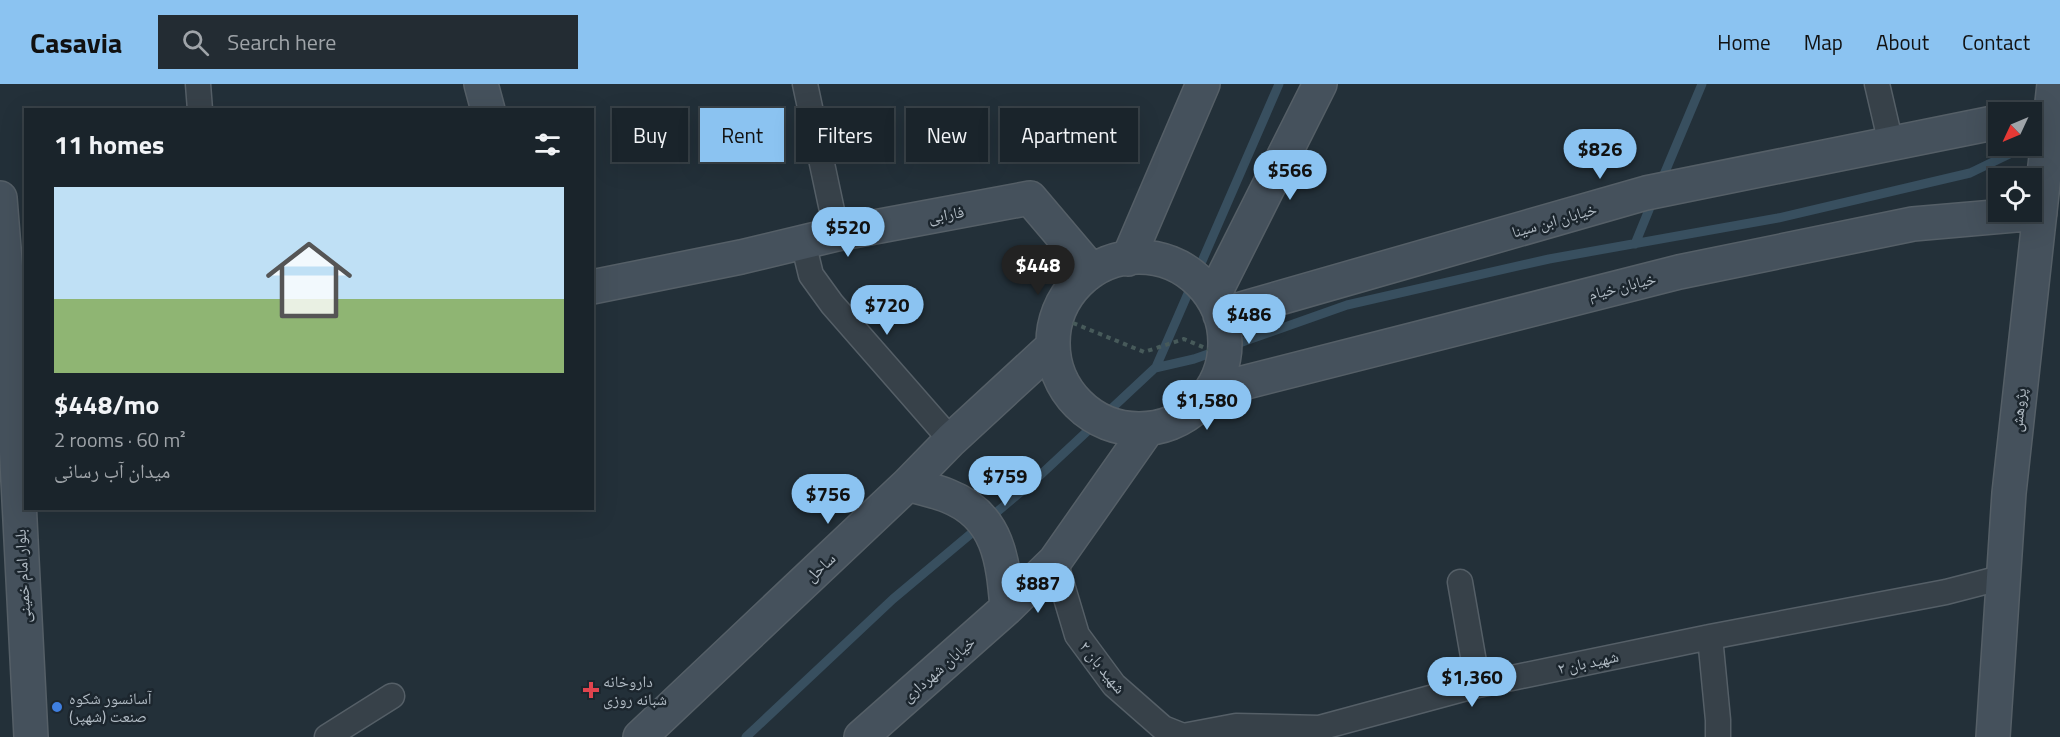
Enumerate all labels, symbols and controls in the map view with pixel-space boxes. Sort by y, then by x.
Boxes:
search box [158,15,578,69]
text: Casavia [30,21,122,64]
text: Search here [227,25,336,59]
icon: search [179,26,212,59]
text: Home [1717,26,1771,58]
text: Map [1804,26,1843,58]
text: About [1876,26,1929,58]
text: Contact [1962,26,2030,58]
north arrow [1988,102,2042,156]
map controls [1988,102,2042,222]
chip: Buy [612,108,688,162]
chip: Rent [700,108,784,162]
chip: Filters [796,108,894,162]
chip: New [906,108,988,162]
chip: Apartment [1000,108,1138,162]
text: 11 homes [54,125,164,164]
icon: filters [531,128,564,161]
pin: $826 [1564,129,1636,180]
text: $826 [1578,133,1622,164]
pin: $566 [1254,150,1326,201]
text: $566 [1268,154,1312,185]
button: locate [1988,168,2042,222]
street label: خیابان ابن سینا [1509,196,1599,244]
street label: فارابی [926,199,966,229]
pin: $520 [812,207,884,258]
text: $520 [826,211,870,242]
icon: home [255,226,363,334]
pin: $448 [1002,245,1074,296]
text: $448 [1016,249,1060,280]
street label: خیابان خیام [1586,266,1658,306]
pin: $720 [851,285,923,336]
text: $720 [865,289,909,320]
pin: $486 [1213,294,1285,345]
text: $486 [1227,298,1271,329]
pin: $1,580 [1158,380,1256,431]
text: $1,580 [1176,384,1238,415]
text: $448/mo [54,385,159,424]
street label: پژوهش [2004,387,2032,433]
text: 2 rooms · 60 m² [54,424,186,455]
text: میدان آب رسانی [54,455,170,486]
pin: $759 [969,456,1041,507]
text: $759 [983,460,1027,491]
pin: $756 [792,474,864,525]
text: $756 [806,478,850,509]
street label: بلوار امام خمینی [8,528,36,624]
street label: ساحل [799,547,841,587]
pin: $887 [1002,563,1074,614]
text: $887 [1016,567,1060,598]
street label: خیابان شهرداری [896,630,980,708]
street label: شهید بان ۲ [1074,635,1132,699]
street label: شهید بان ۲ [1555,644,1621,680]
pin: $1,360 [1423,657,1521,708]
text: $1,360 [1441,661,1503,692]
place label: داروخانه شبانه روزی [603,669,667,711]
marker: داروخانه شبانه روزی [584,683,598,697]
place label: آسانسور شکوه صنعت (شهپر) [69,686,152,728]
marker: آسانسور شکوه صنعت (شهپر) [50,700,64,714]

